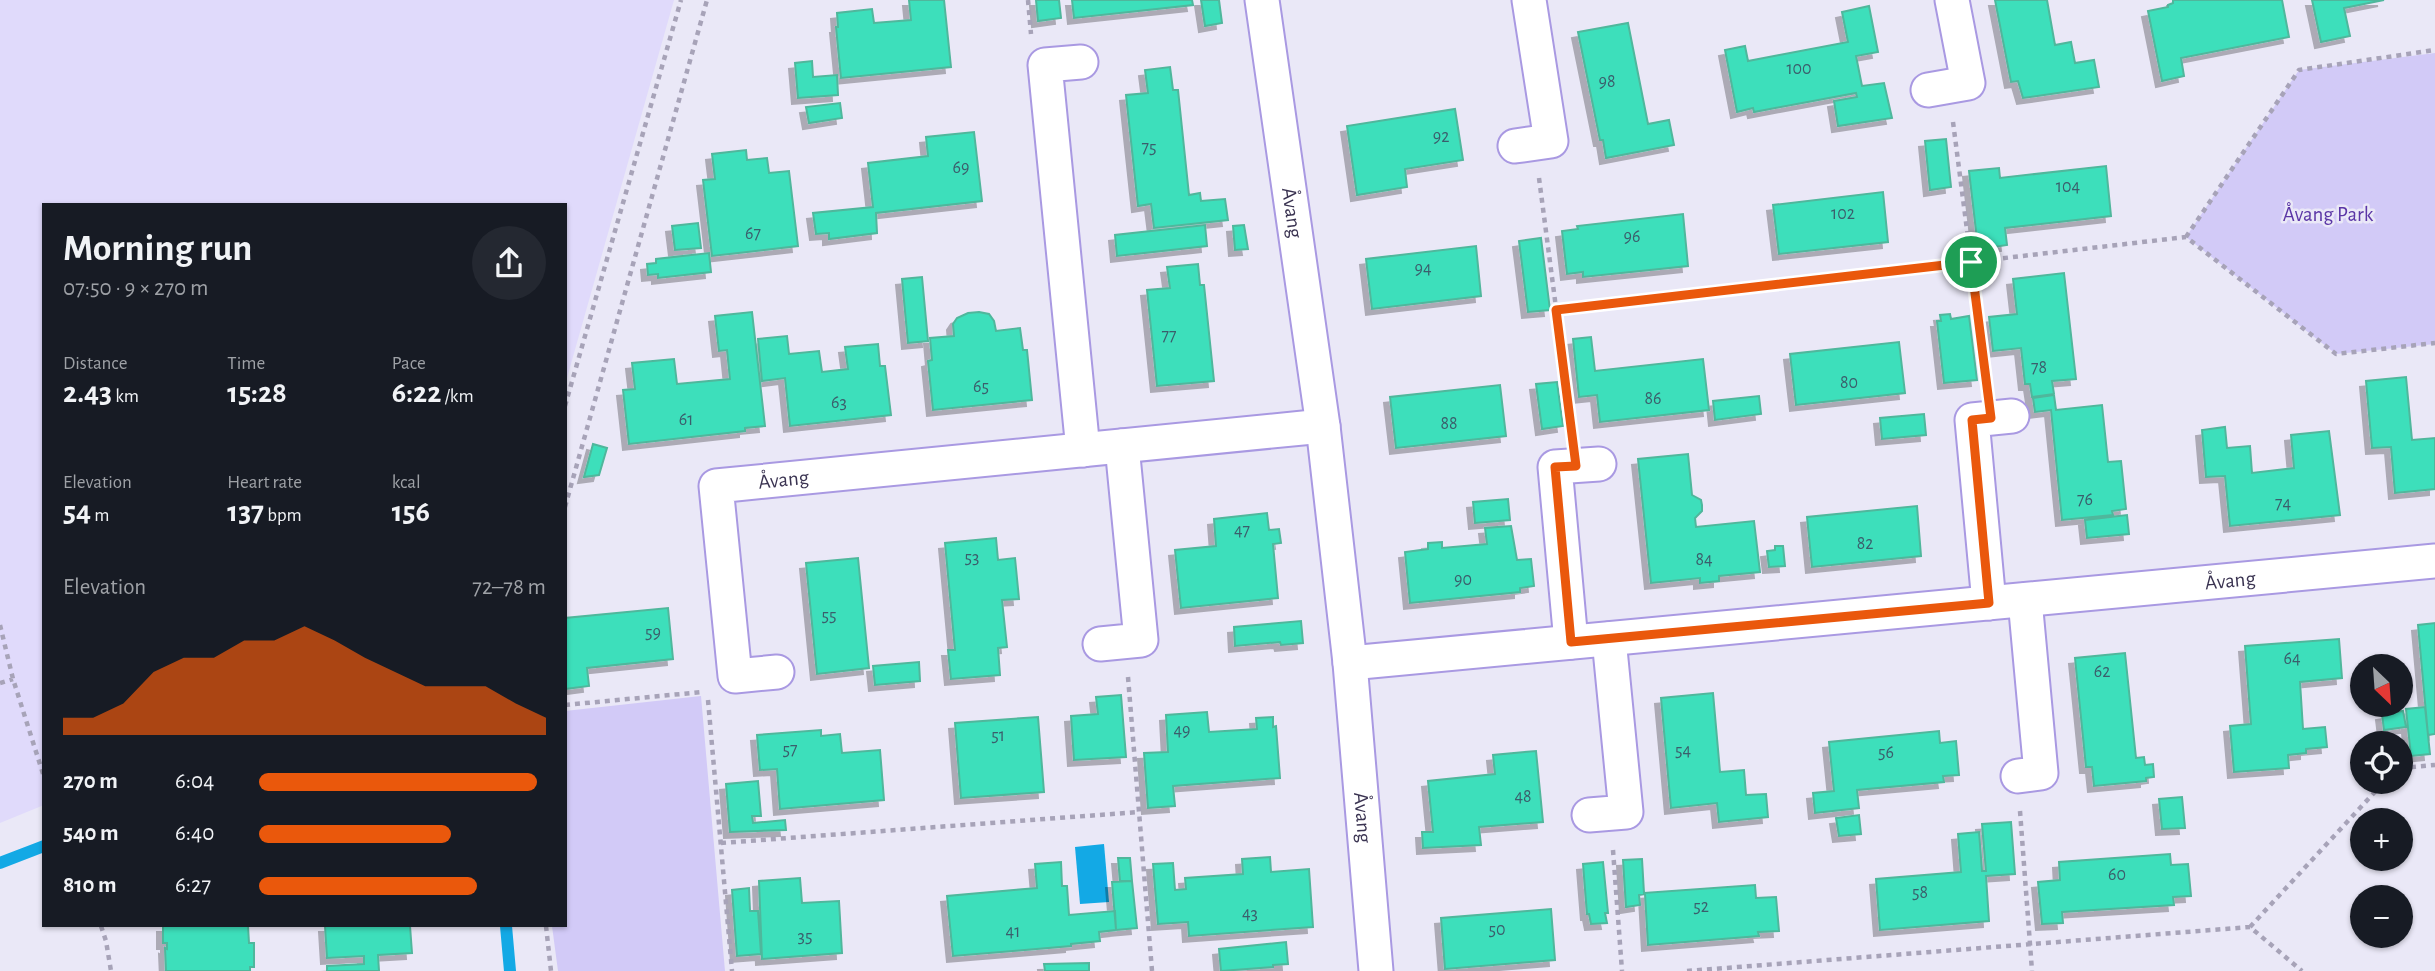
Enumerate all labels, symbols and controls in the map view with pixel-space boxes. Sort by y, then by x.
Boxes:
house number: 100 [1786,60,1812,78]
house number: 98 [1599,73,1616,91]
house number: 92 [1433,128,1449,146]
house number: 75 [1141,139,1157,157]
house number: 69 [953,159,969,177]
house number: 104 [2056,178,2081,196]
street label: Åvang [1278,186,1307,240]
park label: Åvang Park [2283,202,2374,225]
house number: 102 [1831,205,1855,223]
house number: 67 [745,225,761,243]
button: share [472,226,546,300]
house number: 96 [1624,228,1640,246]
text: Morning run [63,230,252,268]
pin [1941,232,2001,292]
icon: arrive [1952,243,1990,281]
house number: 94 [1414,260,1432,278]
text: 07:50 · 9 × 270 m [63,277,208,300]
house number: 77 [1161,327,1177,345]
text: Distance [63,354,127,373]
text: Time [227,354,265,373]
text: Pace [392,354,426,373]
house number: 78 [2031,359,2047,377]
house number: 80 [1840,374,1858,392]
text: 2.43 [63,378,112,408]
text: 15:28 [227,378,287,408]
text: 6:22 [392,378,441,408]
house number: 65 [973,378,989,396]
text: km [112,387,139,406]
text: /km [441,387,474,406]
house number: 86 [1645,390,1662,408]
house number: 63 [831,394,847,412]
house number: 61 [679,411,693,429]
house number: 88 [1440,415,1458,433]
street label: Åvang [757,466,811,492]
text: Elevation [63,473,132,492]
text: Heart rate [227,473,302,492]
text: kcal [392,473,421,492]
house number: 76 [2077,491,2093,509]
house number: 74 [2275,495,2291,513]
text: 54 [63,497,91,527]
text: 137 [227,497,264,527]
text: 156 [392,497,430,527]
text: m [91,506,109,525]
text: bpm [264,506,302,525]
house number: 47 [1234,522,1250,540]
house number: 82 [1857,535,1873,553]
house number: 53 [965,549,979,567]
house number: 84 [1695,551,1713,569]
street label: Åvang [2204,567,2257,593]
house number: 90 [1454,571,1472,589]
text: Elevation [63,576,146,599]
text: 72–78 m [472,576,546,599]
house number: 55 [821,607,837,625]
house number: 59 [645,624,661,642]
house number: 64 [2283,650,2301,668]
north arrow [2350,654,2413,718]
map controls [2350,654,2413,948]
house number: 62 [2094,663,2110,681]
house number: 49 [1173,722,1191,740]
house number: 51 [991,727,1005,745]
button: locate [2350,731,2413,794]
house number: 57 [782,741,798,759]
house number: 54 [1675,742,1691,760]
house number: 56 [1878,744,1894,762]
text: 270 m [63,770,118,793]
text: 6:04 [175,770,214,793]
house number: 48 [1514,788,1532,806]
street label: Åvang [1350,791,1376,845]
button: + [2350,808,2413,871]
text: 540 m [63,822,119,845]
text: 6:40 [175,822,214,845]
house number: 60 [2108,866,2126,884]
text: 810 m [63,874,117,897]
text: 6:27 [175,874,211,897]
house number: 58 [1912,884,1928,902]
button: − [2350,885,2413,948]
house number: 52 [1693,898,1709,916]
house number: 43 [1242,905,1258,923]
house number: 50 [1488,921,1506,939]
house number: 41 [1006,923,1020,941]
house number: 35 [798,928,812,946]

